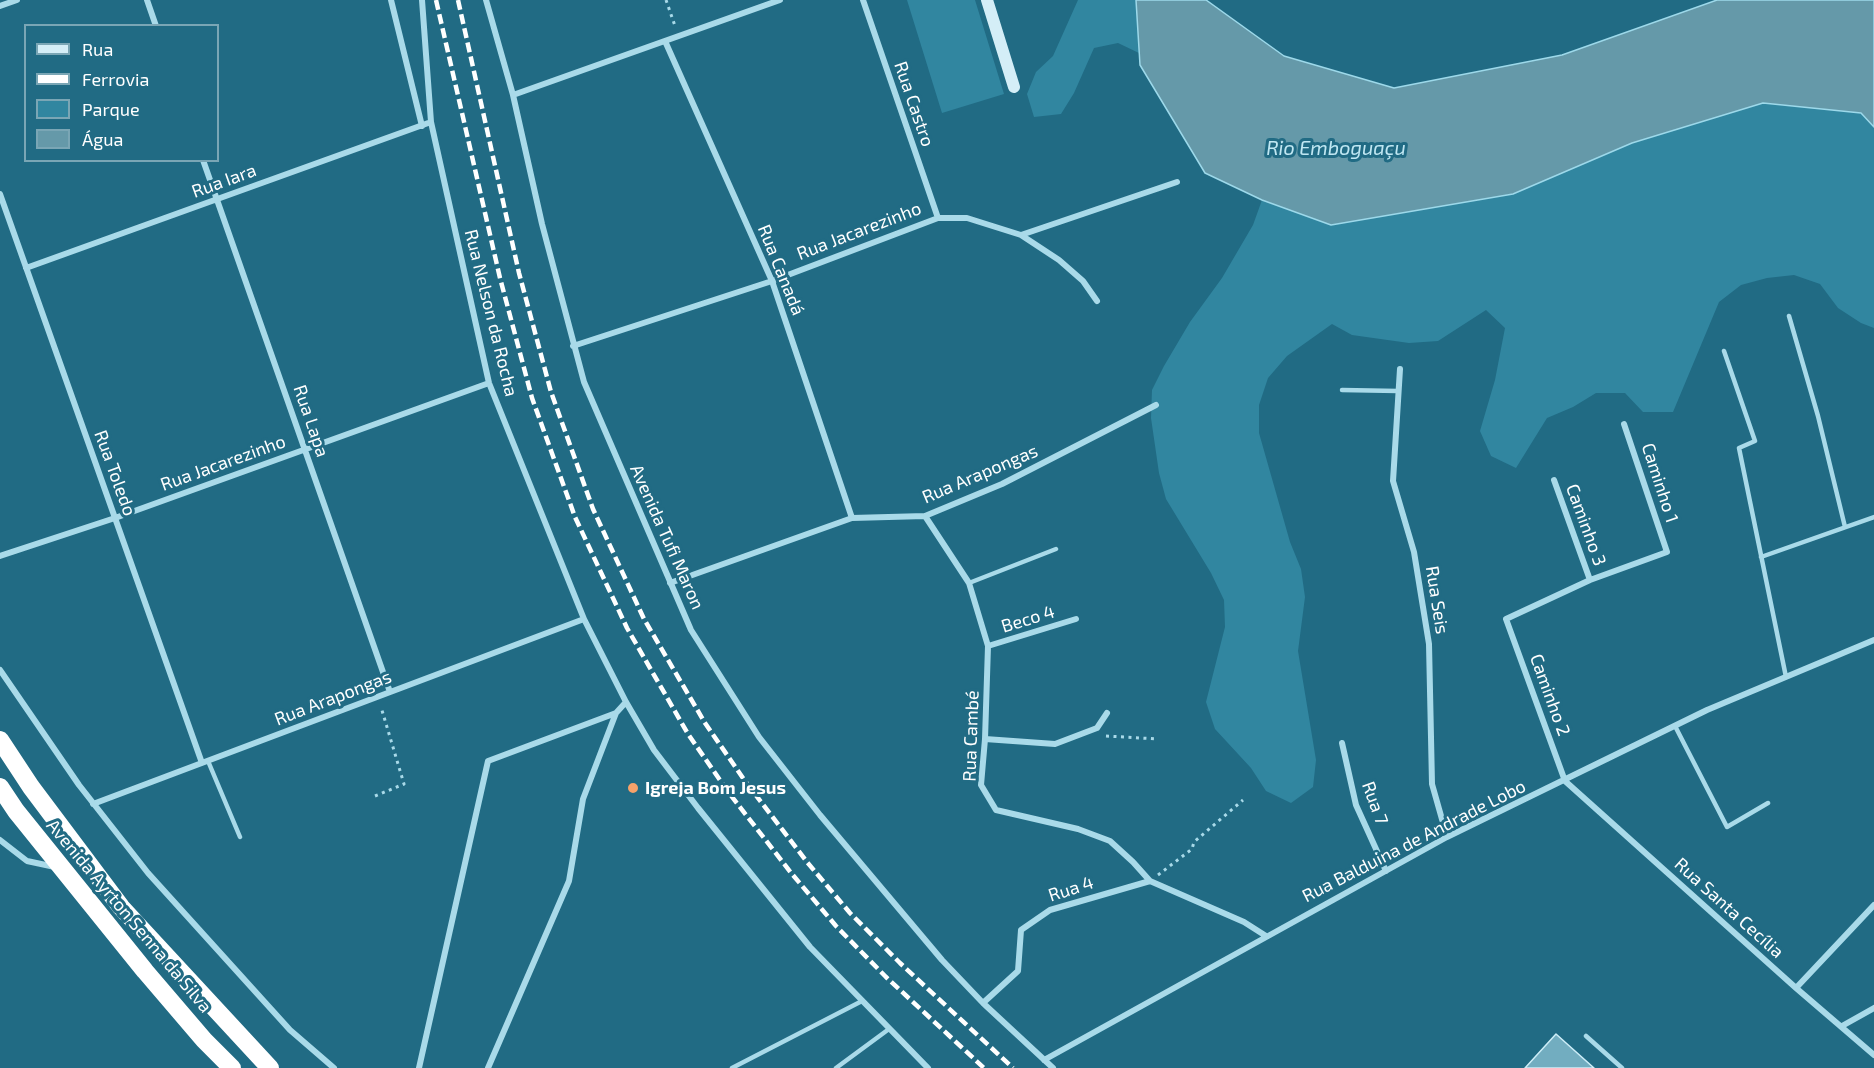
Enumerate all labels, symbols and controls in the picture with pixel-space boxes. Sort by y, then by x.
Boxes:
legend [24,24,219,162]
text: Rua [82,38,113,60]
street label: Rua Castro [889,59,939,149]
text: Ferrovia [82,68,149,90]
text: Parque [82,98,140,120]
text: Água [82,128,123,150]
water label: Rio Emboguaçu [1266,136,1406,160]
street label: Rua Iara [189,159,259,203]
street label: Rua Jacarezinho [794,197,924,265]
street label: Rua Canadá [753,221,809,319]
street label: Rua Nelson da Rocha [460,227,522,399]
street label: Rua Lapa [289,382,333,460]
street label: Rua Toledo [90,427,140,519]
street label: Rua Jacarezinho [158,430,288,496]
street label: Rua Arapongas [919,440,1041,508]
street label: Caminho 1 [1637,440,1683,526]
street label: Avenida Tufi Maron [625,461,709,613]
street label: Caminho 3 [1561,481,1611,569]
street label: Rua Seis [1421,564,1453,636]
street label: Beco 4 [999,601,1057,637]
street label: Caminho 2 [1525,651,1575,739]
street label: Rua Arapongas [271,666,395,730]
street label: Rua Cambé [959,690,983,782]
street label: Rua Balduina de Andrade Lobo [1299,775,1529,907]
place label: Igreja Bom Jesus [645,777,786,799]
street label: Rua 7 [1357,778,1393,828]
marker: Igreja Bom Jesus [626,781,640,795]
street label: Avenida Ayrton Senna da Silva [42,815,216,1017]
street label: Rua Santa Cecília [1670,853,1788,963]
street label: Rua 4 [1046,872,1096,906]

